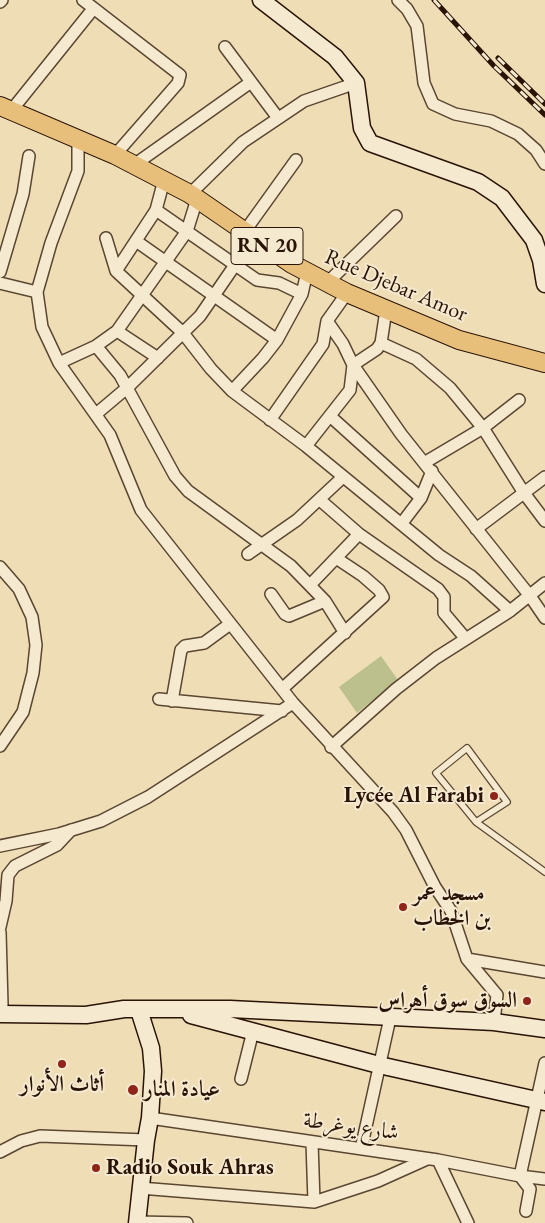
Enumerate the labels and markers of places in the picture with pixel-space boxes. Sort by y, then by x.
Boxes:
place label: Lycée Al Farabi [344,783,484,809]
marker: Lycée Al Farabi [488,790,500,802]
place label: مسجد عمر بن الخطاب [413,881,491,932]
marker: مسجد عمر بن الخطاب [397,901,409,913]
place label: السوق سوق أهراس [378,988,517,1014]
marker: السوق سوق أهراس [521,995,533,1007]
marker: أثاث الأنوار [56,1058,68,1070]
place label: أثاث الأنوار [20,1072,104,1098]
place label: عيادة المنار [144,1077,220,1103]
marker: عيادة المنار [126,1083,140,1097]
place label: Radio Souk Ahras [106,1155,274,1181]
marker: Radio Souk Ahras [90,1162,102,1174]

